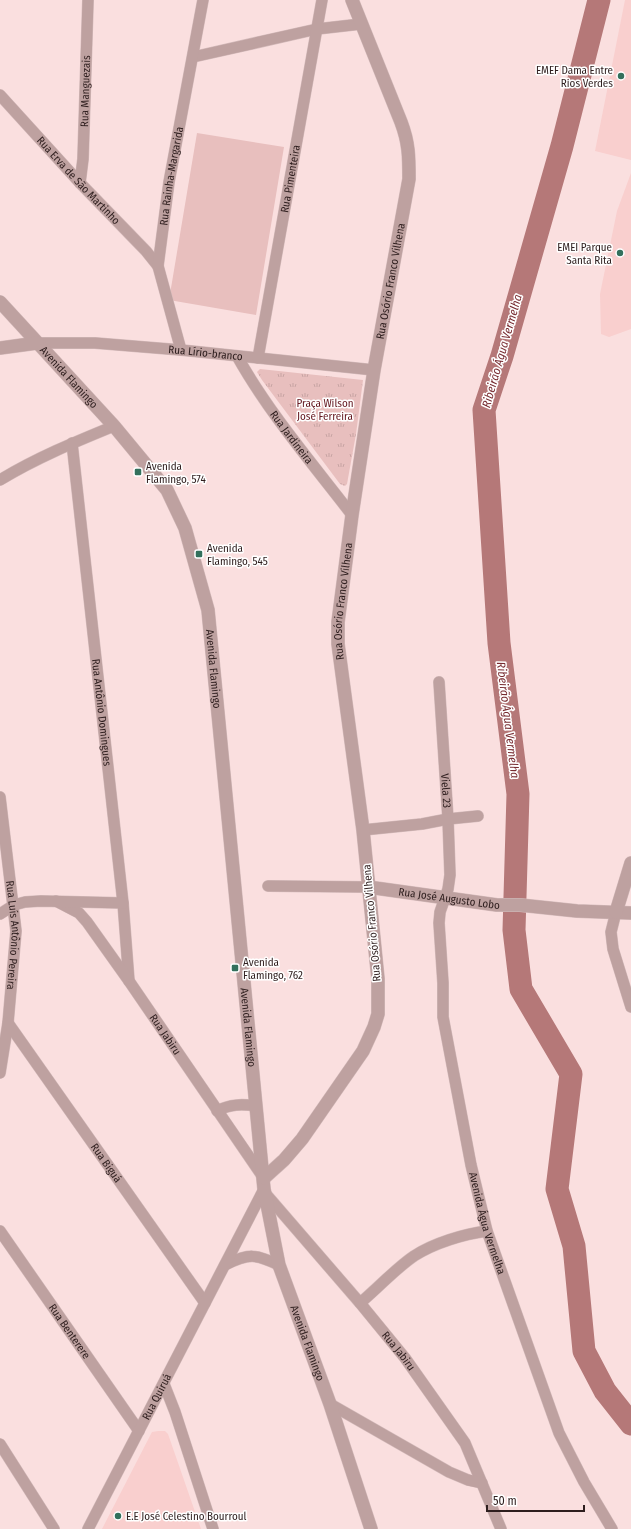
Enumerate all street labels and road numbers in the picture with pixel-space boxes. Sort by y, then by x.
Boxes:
street label: Rua Manguezais [78,55,93,127]
street label: Rua Rainha-Margarida [157,126,186,226]
street label: Rua Erva de São Martinho [34,134,123,227]
street label: Rua Pimenteira [278,144,302,214]
street label: Rua Osório Franco Vilhena [373,222,407,340]
street label: Rua Lírio-branco [168,342,244,363]
street label: Avenida Flamingo [37,343,101,411]
street label: Rua Jardineira [267,408,316,466]
street label: Rua Osório Franco Vilhena [331,542,355,661]
street label: Avenida Flamingo [203,629,224,709]
street label: Rua Antônio Domingues [89,658,114,767]
street label: Viela 23 [439,773,454,808]
street label: Rua Osório Franco Vilhena [360,864,384,982]
street label: Rua Luís Antônio Pereira [4,880,23,990]
street label: Rua José Augusto Lobo [398,885,500,912]
street label: Avenida Flamingo [238,987,259,1068]
street label: Rua Jabiru [147,1012,184,1057]
street label: Rua Biguá [88,1141,125,1185]
street label: Avenida Água Vermelha [466,1171,508,1276]
street label: Rua Benterere [46,1301,93,1361]
street label: Avenida Flamingo [288,1303,327,1383]
street label: Rua Jabiru [379,1329,418,1373]
street label: Rua Quiruá [139,1371,174,1422]

